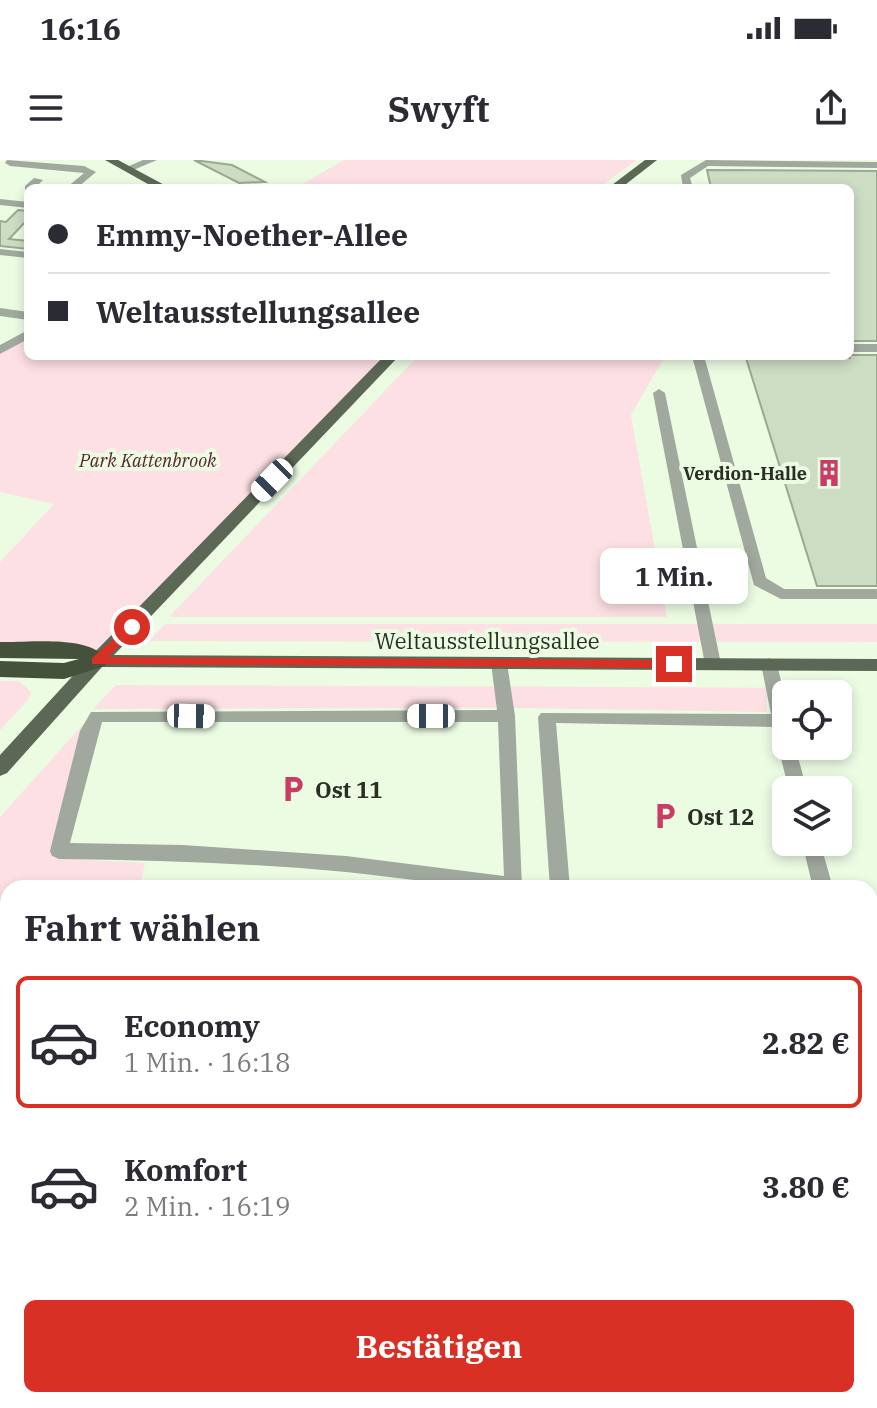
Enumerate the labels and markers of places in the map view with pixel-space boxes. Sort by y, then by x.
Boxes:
building icon: Verdion-Halle [814,458,844,488]
place label: Verdion-Halle [683,462,807,485]
parking icon: Ost 11 [278,774,308,804]
place label: Ost 11 [315,775,382,804]
parking icon: Ost 12 [650,801,680,831]
place label: Ost 12 [687,802,754,831]

